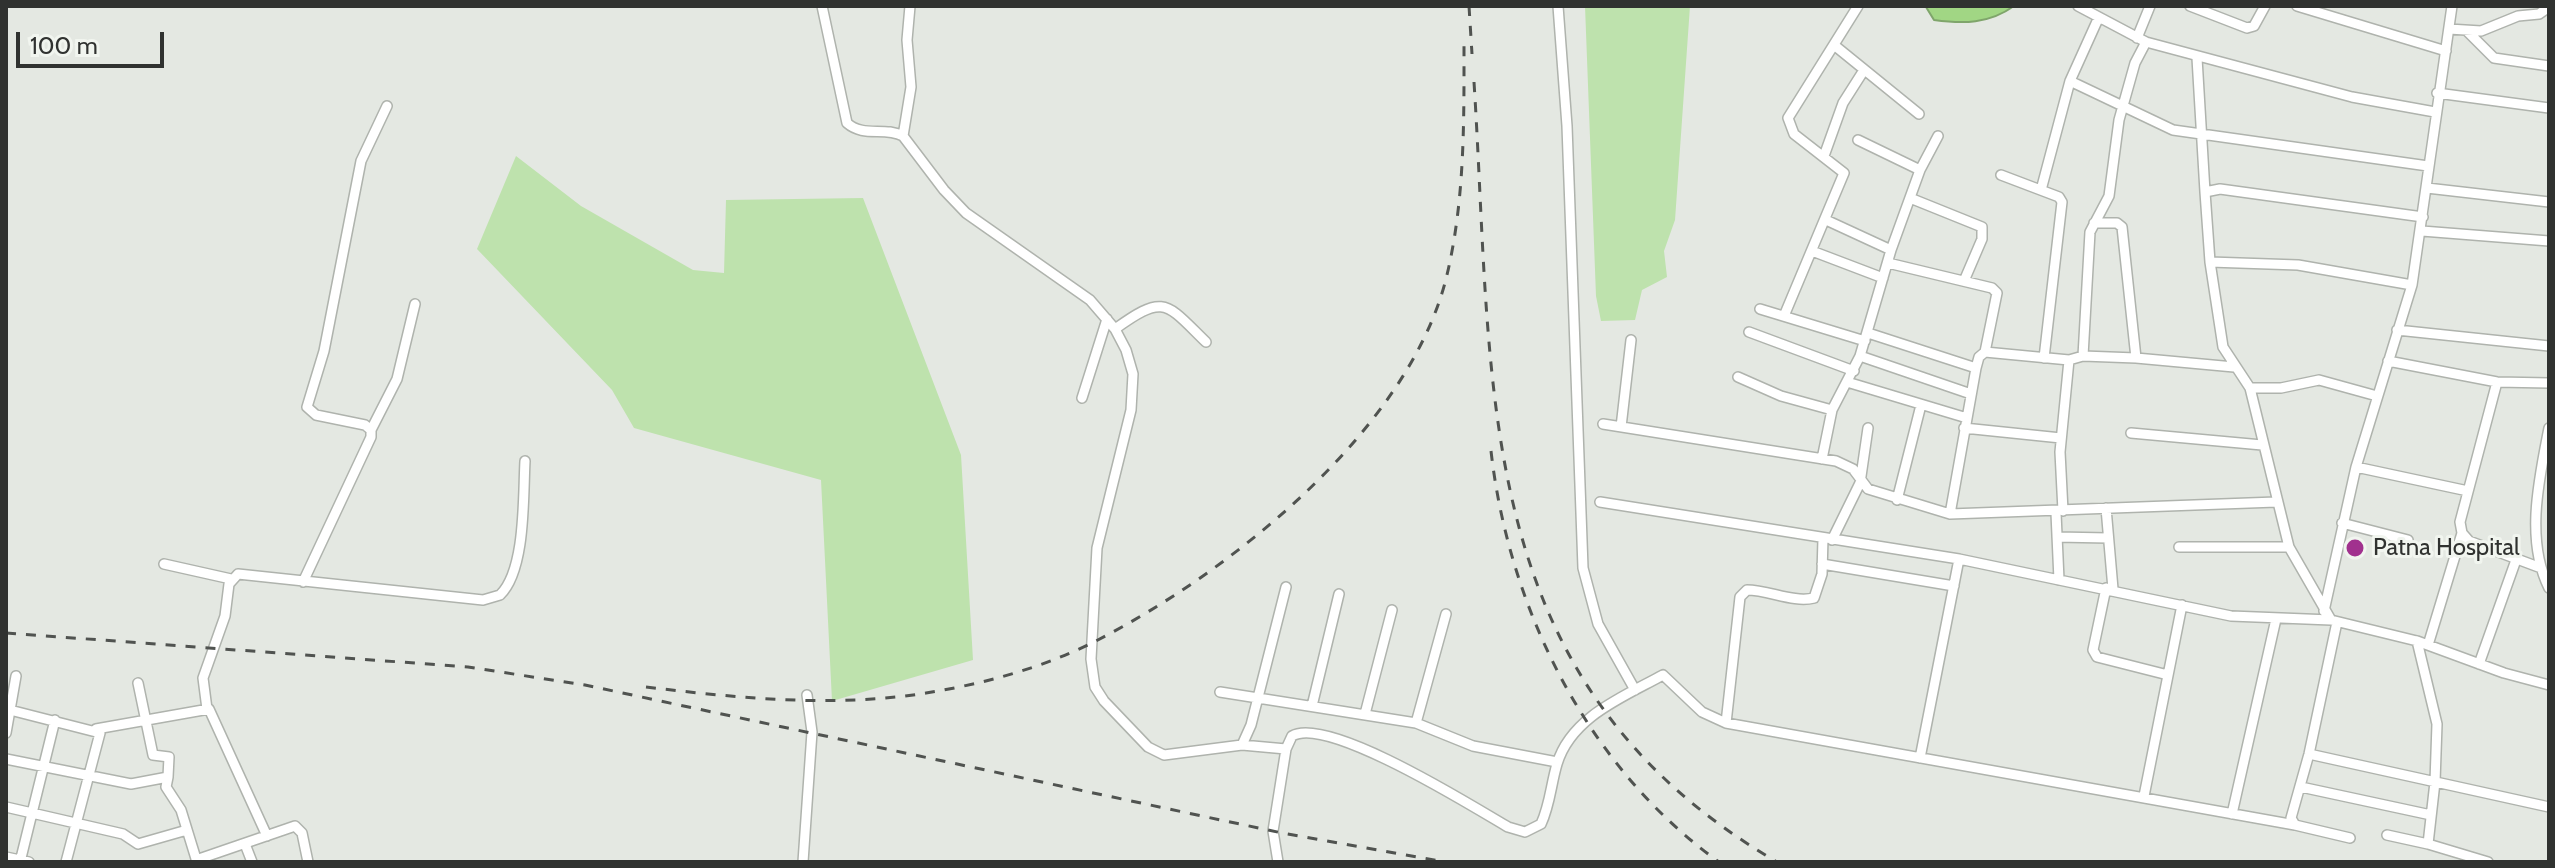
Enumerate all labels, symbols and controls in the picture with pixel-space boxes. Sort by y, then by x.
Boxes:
scale bar [20,16,168,66]
text: 100 m [30,31,98,60]
place label: Patna Hospital [2373,534,2520,562]
marker: Patna Hospital [2344,537,2366,559]

